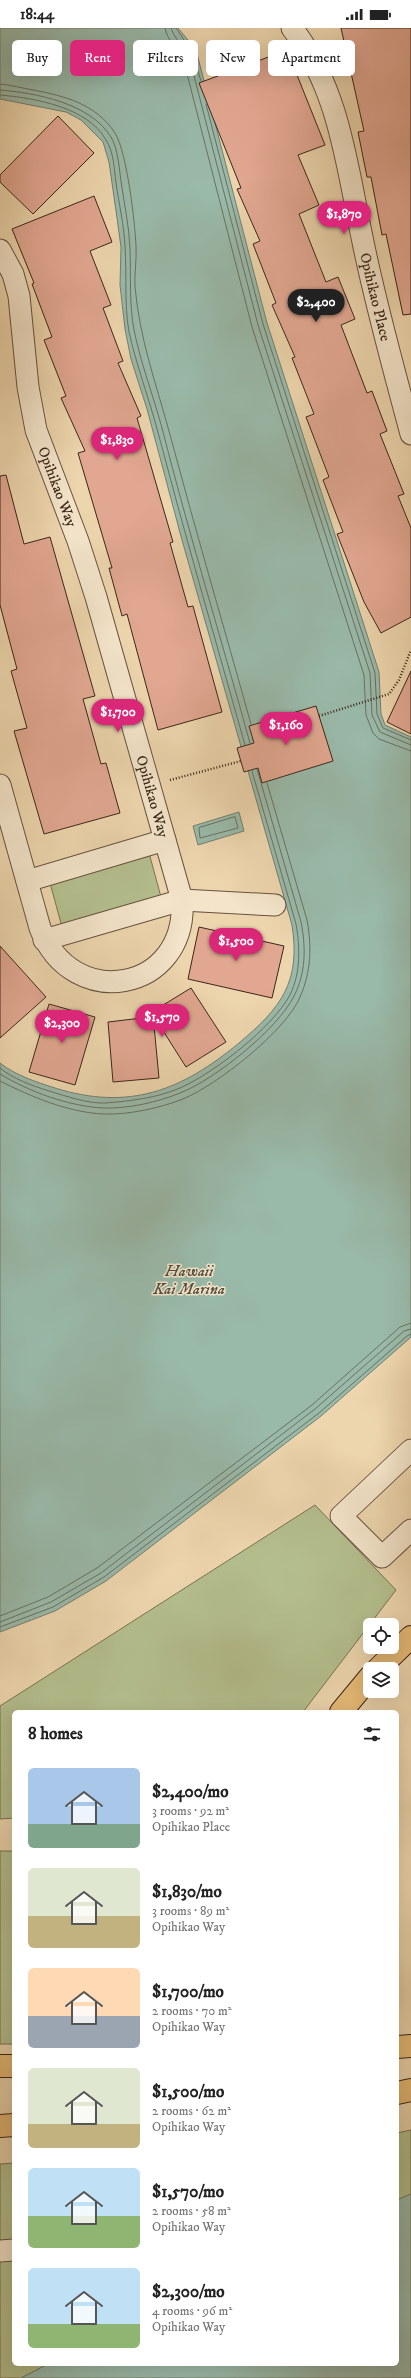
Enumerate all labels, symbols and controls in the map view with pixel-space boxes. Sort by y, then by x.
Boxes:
text: 18:44 [20,5,54,24]
chip: Buy [12,40,62,76]
chip: Rent [70,40,125,76]
chip: Filters [133,40,198,76]
chip: New [206,40,260,76]
chip: Apartment [268,40,355,76]
pin: $1,870 [311,201,377,235]
text: $1,870 [326,206,362,222]
street label: Opihikao Place [355,251,395,343]
pin: $2,400 [283,289,349,323]
text: $2,400 [297,294,335,310]
pin: $1,830 [84,427,150,461]
text: $1,830 [100,432,134,448]
street label: Opihikao Way [33,444,81,531]
pin: $1,700 [85,699,151,733]
text: $1,700 [100,704,136,720]
pin: $1,160 [253,712,319,746]
text: $1,160 [269,717,303,733]
street label: Opihikao Way [131,753,173,841]
pin: $1,500 [203,928,269,962]
text: $1,500 [218,933,254,949]
pin: $1,570 [129,1004,195,1038]
text: $1,570 [144,1009,180,1025]
pin: $2,300 [29,1010,95,1044]
text: $2,300 [44,1015,80,1031]
water label: Hawaii Kai Marina [152,1261,225,1299]
map controls [363,1618,399,1698]
button: locate [363,1618,399,1654]
button: layers [363,1662,399,1698]
text: 8 homes [28,1723,83,1745]
icon: filters [361,1723,383,1745]
text: $2,400/mo [152,1781,228,1803]
icon: home [60,1784,108,1832]
text: 3 rooms · 92 m² [152,1803,229,1819]
text: Opihikao Place [152,1819,230,1835]
text: $1,830/mo [152,1881,222,1903]
icon: home [60,1884,108,1932]
text: 3 rooms · 89 m² [152,1903,229,1919]
text: Opihikao Way [152,1919,225,1935]
text: $1,700/mo [152,1981,224,2003]
icon: home [60,1984,108,2032]
text: 2 rooms · 70 m² [152,2003,232,2019]
text: Opihikao Way [152,2019,225,2035]
text: $1,500/mo [152,2081,224,2103]
icon: home [60,2084,108,2132]
text: 2 rooms · 62 m² [152,2103,231,2119]
text: Opihikao Way [152,2119,225,2135]
text: $1,570/mo [152,2181,224,2203]
icon: home [60,2184,108,2232]
text: 2 rooms · 58 m² [152,2203,231,2219]
text: Opihikao Way [152,2219,225,2235]
text: $2,300/mo [152,2281,225,2303]
icon: home [60,2284,108,2332]
text: 4 rooms · 96 m² [152,2303,232,2319]
text: Opihikao Way [152,2319,225,2335]

